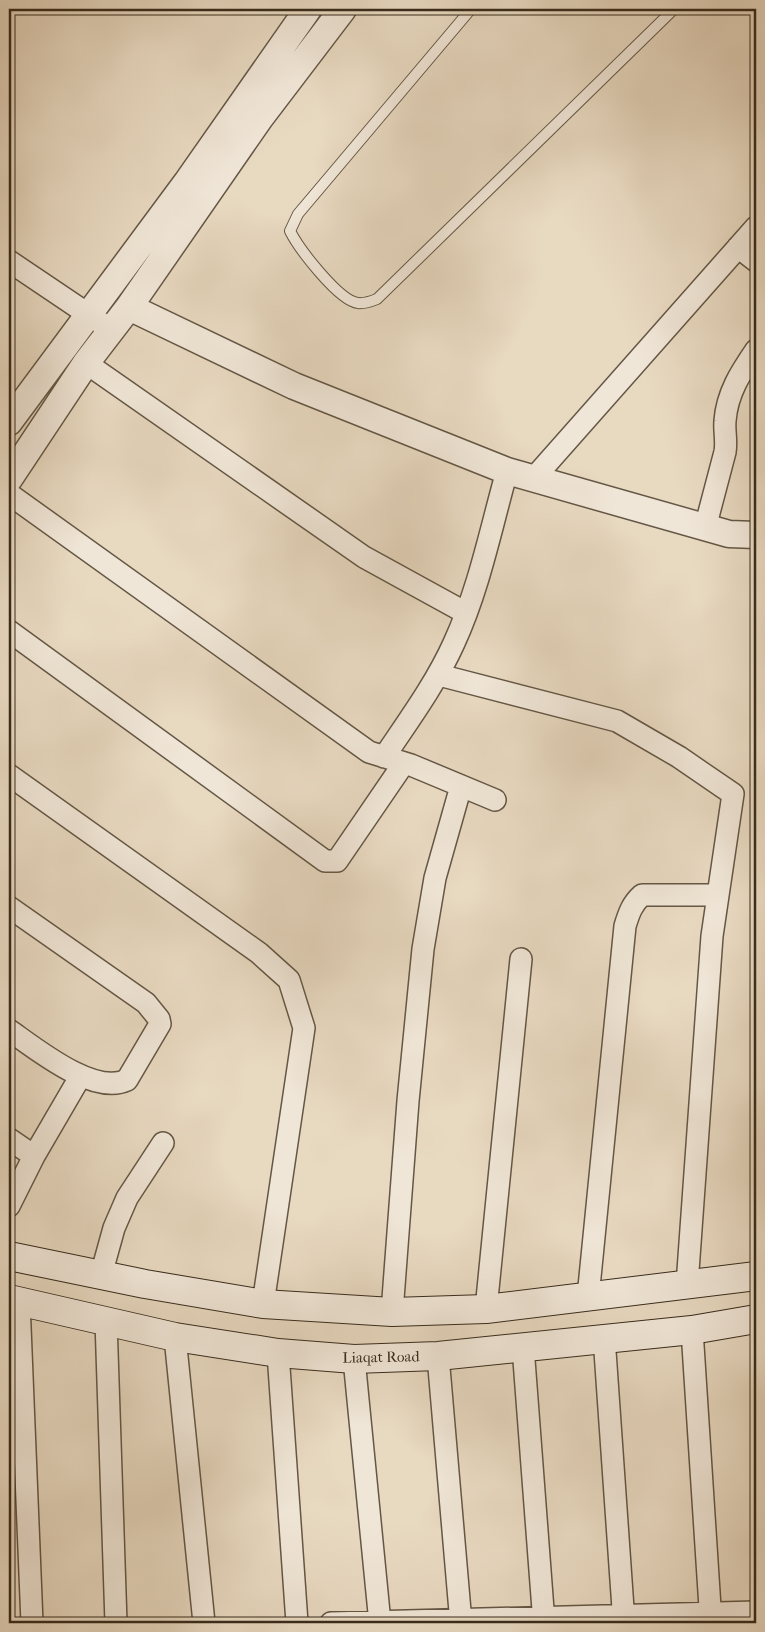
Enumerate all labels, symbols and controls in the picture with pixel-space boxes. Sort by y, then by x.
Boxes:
street label: Liaqat Road [342,1347,421,1367]

